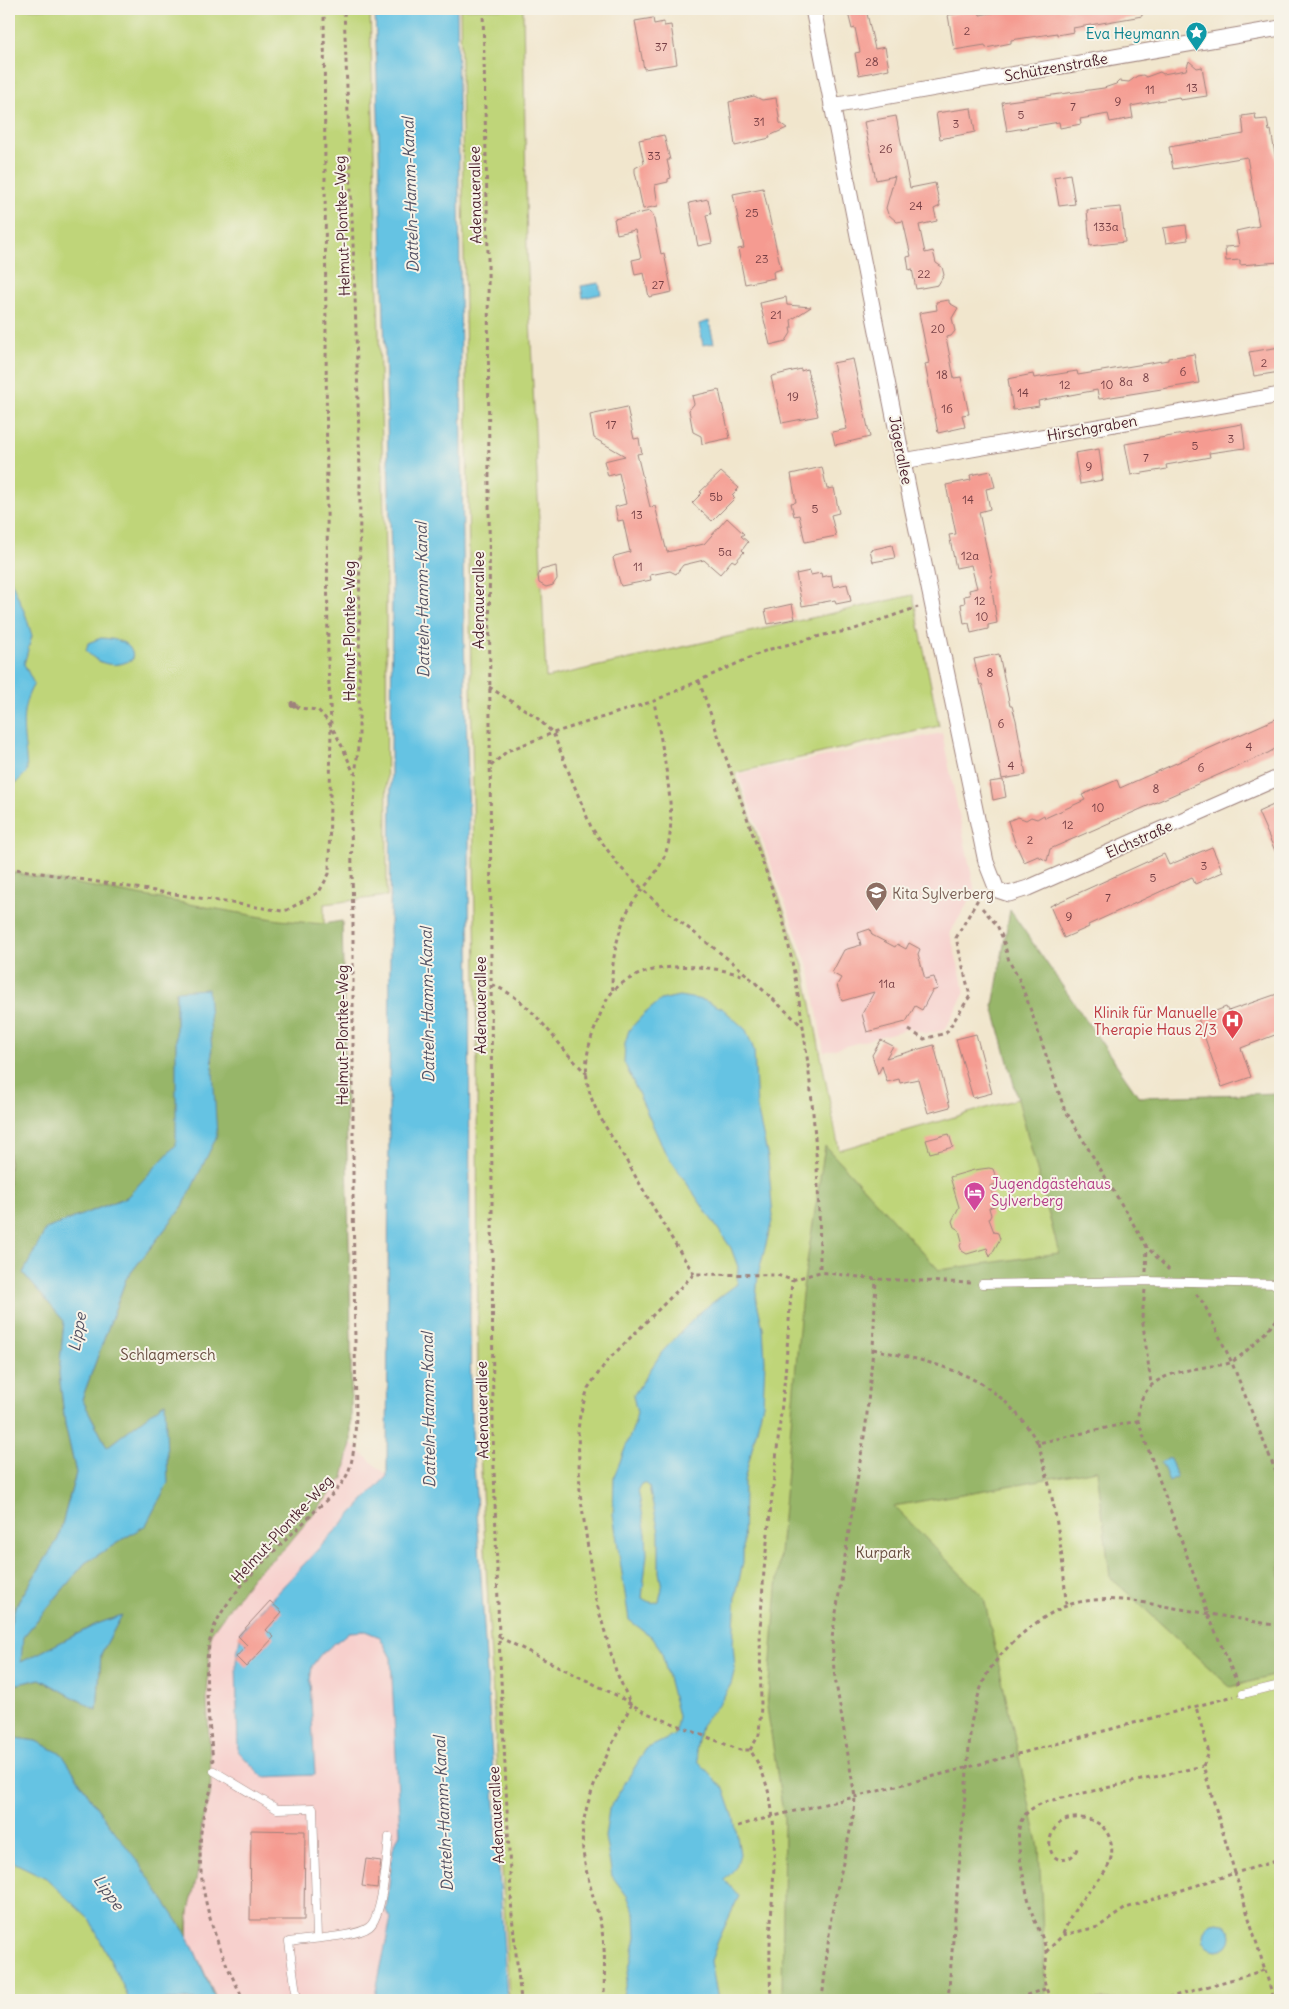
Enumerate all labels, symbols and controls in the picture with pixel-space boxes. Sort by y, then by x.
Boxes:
place icon: Eva Heymann [1184,21,1208,52]
house number: 2 [964,23,971,38]
place label: Eva Heymann [1086,24,1180,43]
house number: 37 [655,39,667,54]
street label: Schützenstraße [1003,49,1109,85]
house number: 28 [865,54,879,69]
house number: 13 [1186,80,1198,95]
house number: 11 [1145,82,1155,97]
house number: 9 [1115,94,1122,109]
house number: 7 [1070,99,1076,114]
house number: 5 [1018,107,1025,122]
house number: 31 [753,114,765,129]
water label: Datteln-Hamm-Kanal [397,115,423,273]
house number: 3 [953,116,960,131]
house number: 26 [879,141,893,156]
street label: Adenauerallee [465,146,485,244]
house number: 33 [647,148,661,163]
street label: Helmut-Plontke-Weg [330,155,354,297]
house number: 24 [909,198,923,213]
house number: 25 [745,205,759,220]
house number: 133a [1093,219,1119,234]
house number: 23 [755,251,769,266]
house number: 22 [917,266,931,281]
house number: 27 [652,277,664,292]
house number: 21 [770,307,782,322]
house number: 20 [931,321,945,336]
house number: 2 [1261,355,1268,370]
house number: 6 [1180,364,1187,379]
house number: 18 [936,367,948,382]
house number: 8 [1143,370,1150,385]
house number: 8a [1119,374,1133,389]
house number: 12 [1059,377,1071,392]
house number: 10 [1101,377,1113,392]
house number: 14 [1017,385,1029,400]
house number: 19 [787,389,799,404]
house number: 16 [941,401,953,416]
street label: Hirschgraben [1045,411,1139,445]
street label: Jägerallee [885,414,917,486]
house number: 17 [606,417,616,432]
house number: 3 [1228,431,1235,446]
house number: 5 [1192,438,1199,453]
house number: 7 [1143,450,1149,465]
house number: 9 [1086,459,1093,474]
house number: 5b [709,489,723,504]
house number: 14 [962,492,974,507]
house number: 5 [812,501,819,516]
house number: 13 [631,507,643,522]
water label: Datteln-Hamm-Kanal [411,520,433,678]
house number: 5a [718,544,732,559]
house number: 12a [961,548,979,563]
street label: Adenauerallee [469,551,488,649]
house number: 11 [633,559,643,574]
street label: Helmut-Plontke-Weg [340,561,359,701]
house number: 12 [974,593,986,608]
house number: 10 [976,609,988,624]
house number: 8 [987,665,994,680]
house number: 6 [998,716,1005,731]
house number: 4 [1246,739,1253,754]
house number: 4 [1008,758,1015,773]
house number: 6 [1198,760,1205,775]
house number: 8 [1153,781,1160,796]
house number: 10 [1092,800,1104,815]
street label: Elchstraße [1103,816,1175,862]
house number: 12 [1062,817,1074,832]
house number: 2 [1027,832,1034,847]
house number: 3 [1201,858,1208,873]
house number: 5 [1150,870,1157,885]
school or university icon: Kita Sylverberg [864,881,888,912]
place label: Kita Sylverberg [892,884,994,903]
house number: 7 [1105,890,1111,905]
house number: 9 [1066,909,1073,924]
water label: Datteln-Hamm-Kanal [416,925,438,1083]
street label: Adenauerallee [471,956,490,1054]
street label: Helmut-Plontke-Weg [333,965,352,1105]
house number: 11a [879,976,895,991]
place label: Klinik für Manuelle Therapie Haus 2/3 [1094,1003,1217,1039]
hospital icon: Klinik für Manuelle Therapie Haus 2/3 [1221,1009,1245,1040]
place label: Jugendgästehaus Sylverberg [991,1174,1111,1210]
hotel icon: Jugendgästehaus Sylverberg [963,1180,987,1211]
water label: Lippe [64,1310,90,1353]
water label: Datteln-Hamm-Kanal [417,1330,439,1488]
park label: Schlagmersch [120,1345,216,1364]
street label: Adenauerallee [472,1361,492,1459]
street label: Helmut-Plontke-Weg [227,1471,337,1587]
park label: Kurpark [856,1543,911,1562]
water label: Datteln-Hamm-Kanal [429,1733,457,1892]
street label: Adenauerallee [484,1766,508,1864]
water label: Lippe [89,1870,129,1915]

